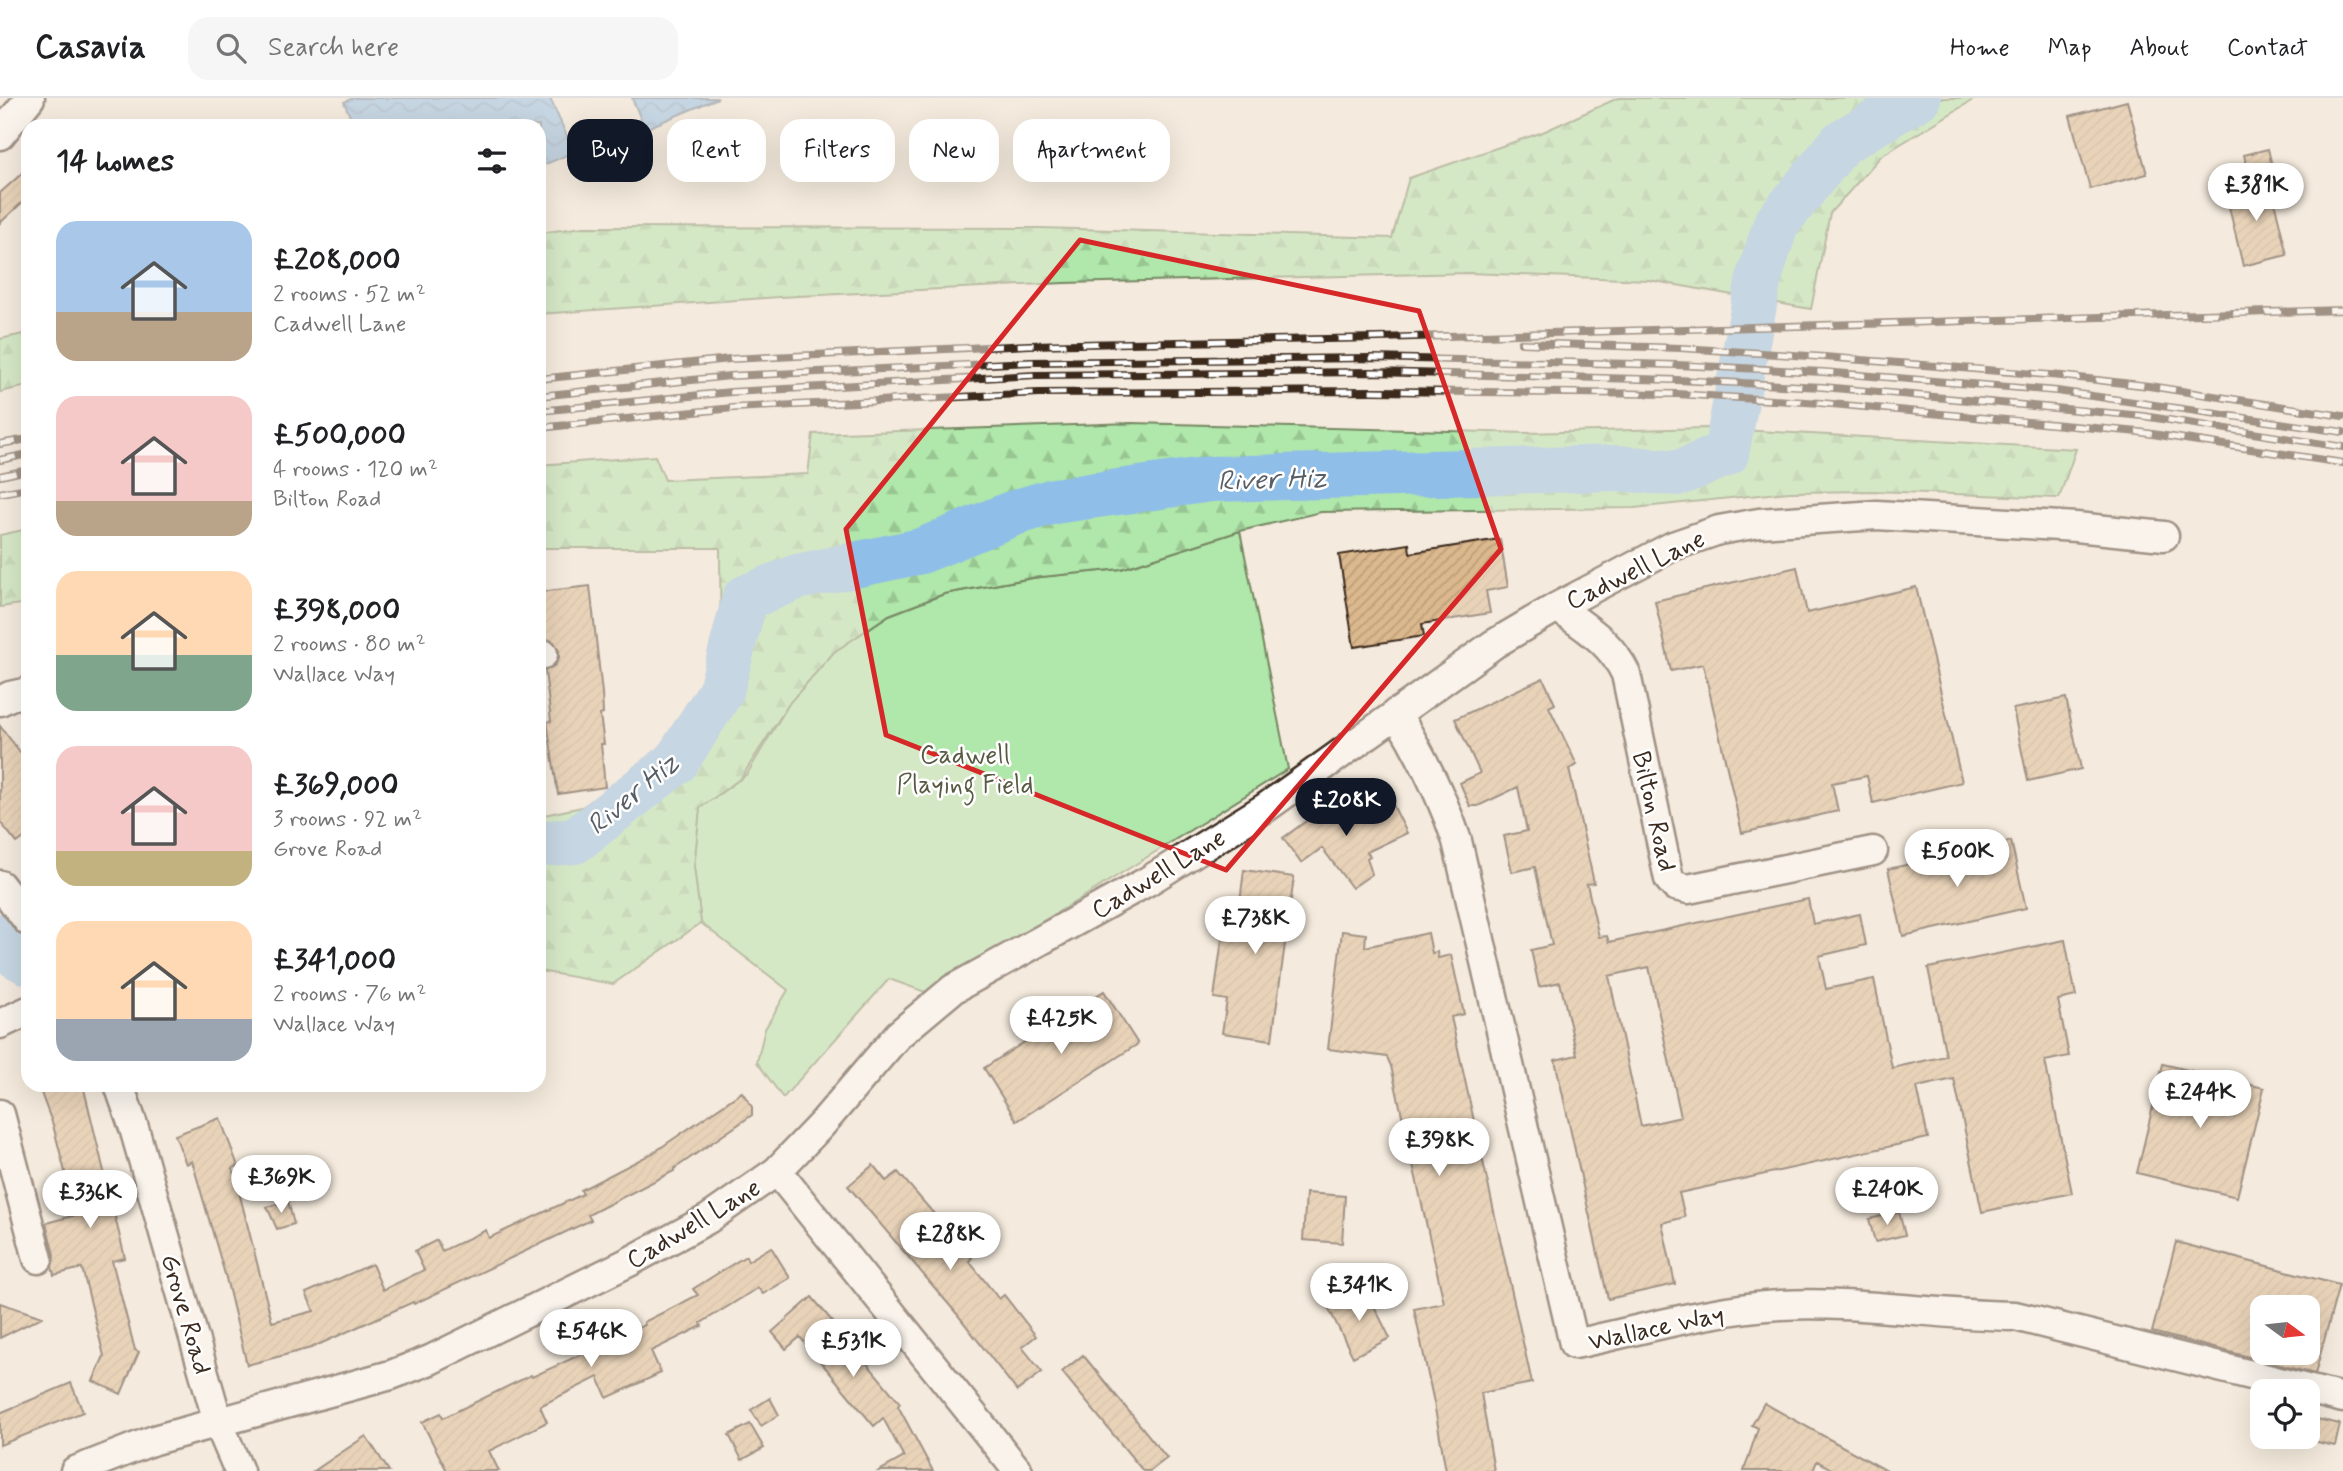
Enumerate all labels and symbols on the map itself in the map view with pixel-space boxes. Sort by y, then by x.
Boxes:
pin: £381K [2207,164,2305,223]
water label: River Hiz [1217,460,1327,501]
street label: Cadwell Lane [1561,522,1711,619]
park label: Cadwell Playing Field [896,739,1034,806]
water label: River Hiz [580,746,687,844]
street label: Bilton Road [1623,748,1683,875]
pin: £208K [1297,778,1395,838]
street label: Cadwell Lane [1086,821,1232,928]
pin: £500K [1908,830,2006,889]
pin: £738K [1206,896,1304,956]
pin: £425K [1012,996,1110,1056]
pin: £244K [2151,1070,2249,1130]
pin: £398K [1390,1118,1488,1178]
pin: £369K [232,1156,330,1215]
pin: £240K [1838,1168,1936,1227]
pin: £336K [41,1170,139,1230]
street label: Cadwell Lane [621,1171,767,1278]
pin: £288K [901,1212,999,1272]
street label: Grove Road [152,1250,218,1379]
pin: £341K [1310,1264,1408,1323]
north arrow [2250,1295,2320,1365]
street label: Wallace Way [1585,1298,1727,1360]
pin: £546K [542,1310,640,1369]
pin: £531K [804,1320,902,1379]

